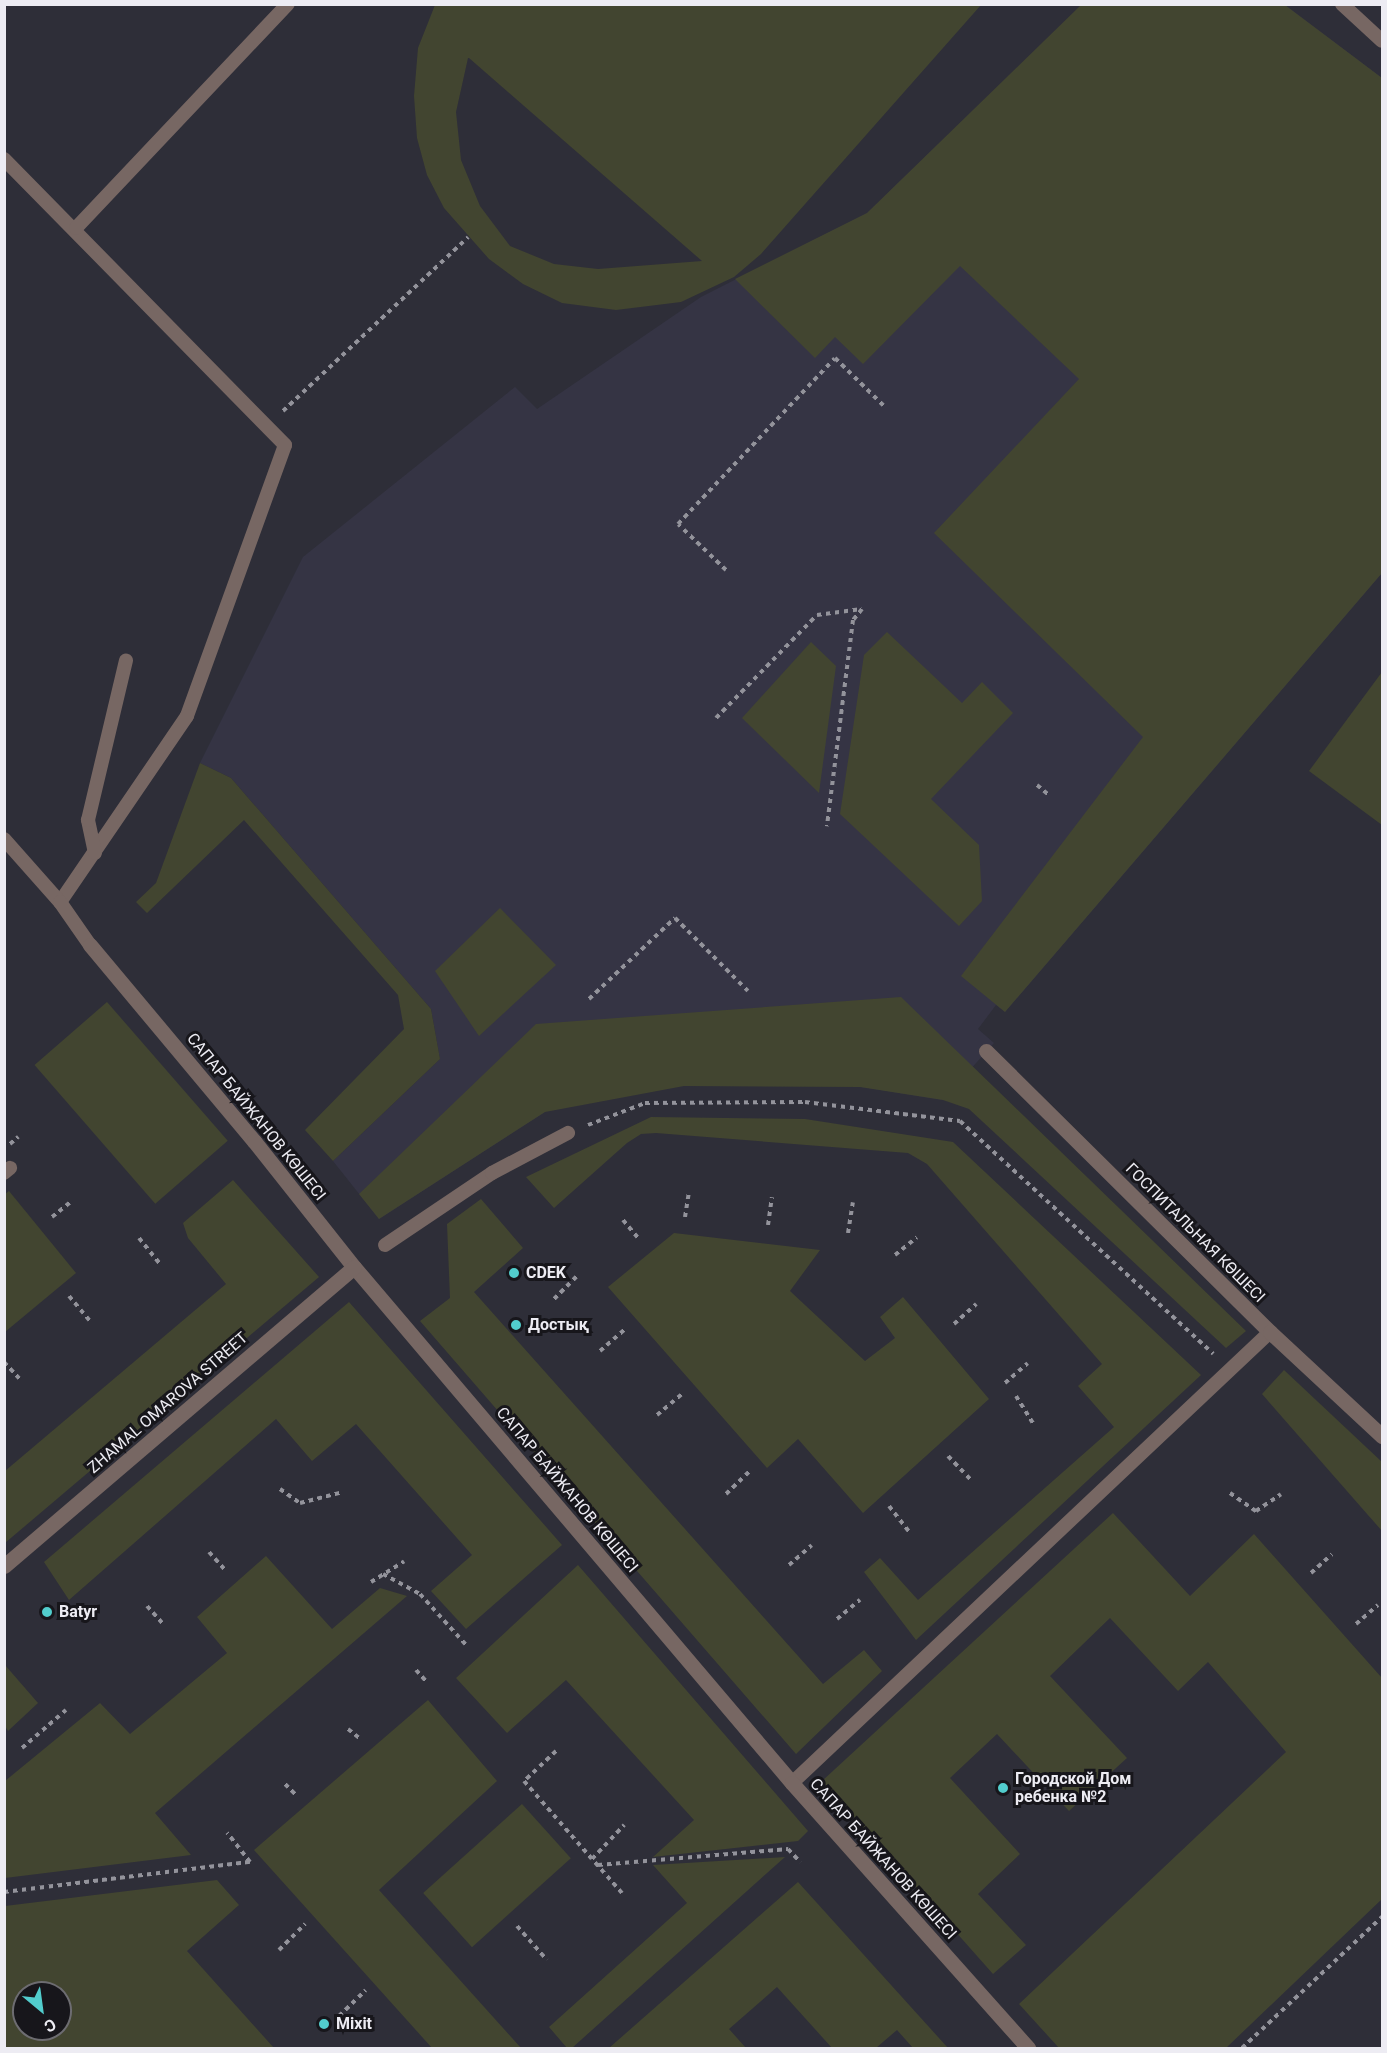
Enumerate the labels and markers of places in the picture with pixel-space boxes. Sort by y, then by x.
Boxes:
place label: CDEK [526,1263,566,1283]
marker: CDEK [507,1266,521,1280]
place label: Достық [528,1315,589,1335]
marker: Достық [509,1318,523,1332]
place label: Batyr [59,1602,97,1622]
marker: Batyr [40,1605,54,1619]
place label: Городской Дом ребенка №2 [1015,1769,1131,1807]
marker: Городской Дом ребенка №2 [996,1781,1010,1795]
place label: Mixit [336,2014,372,2034]
marker: Mixit [317,2017,331,2031]

